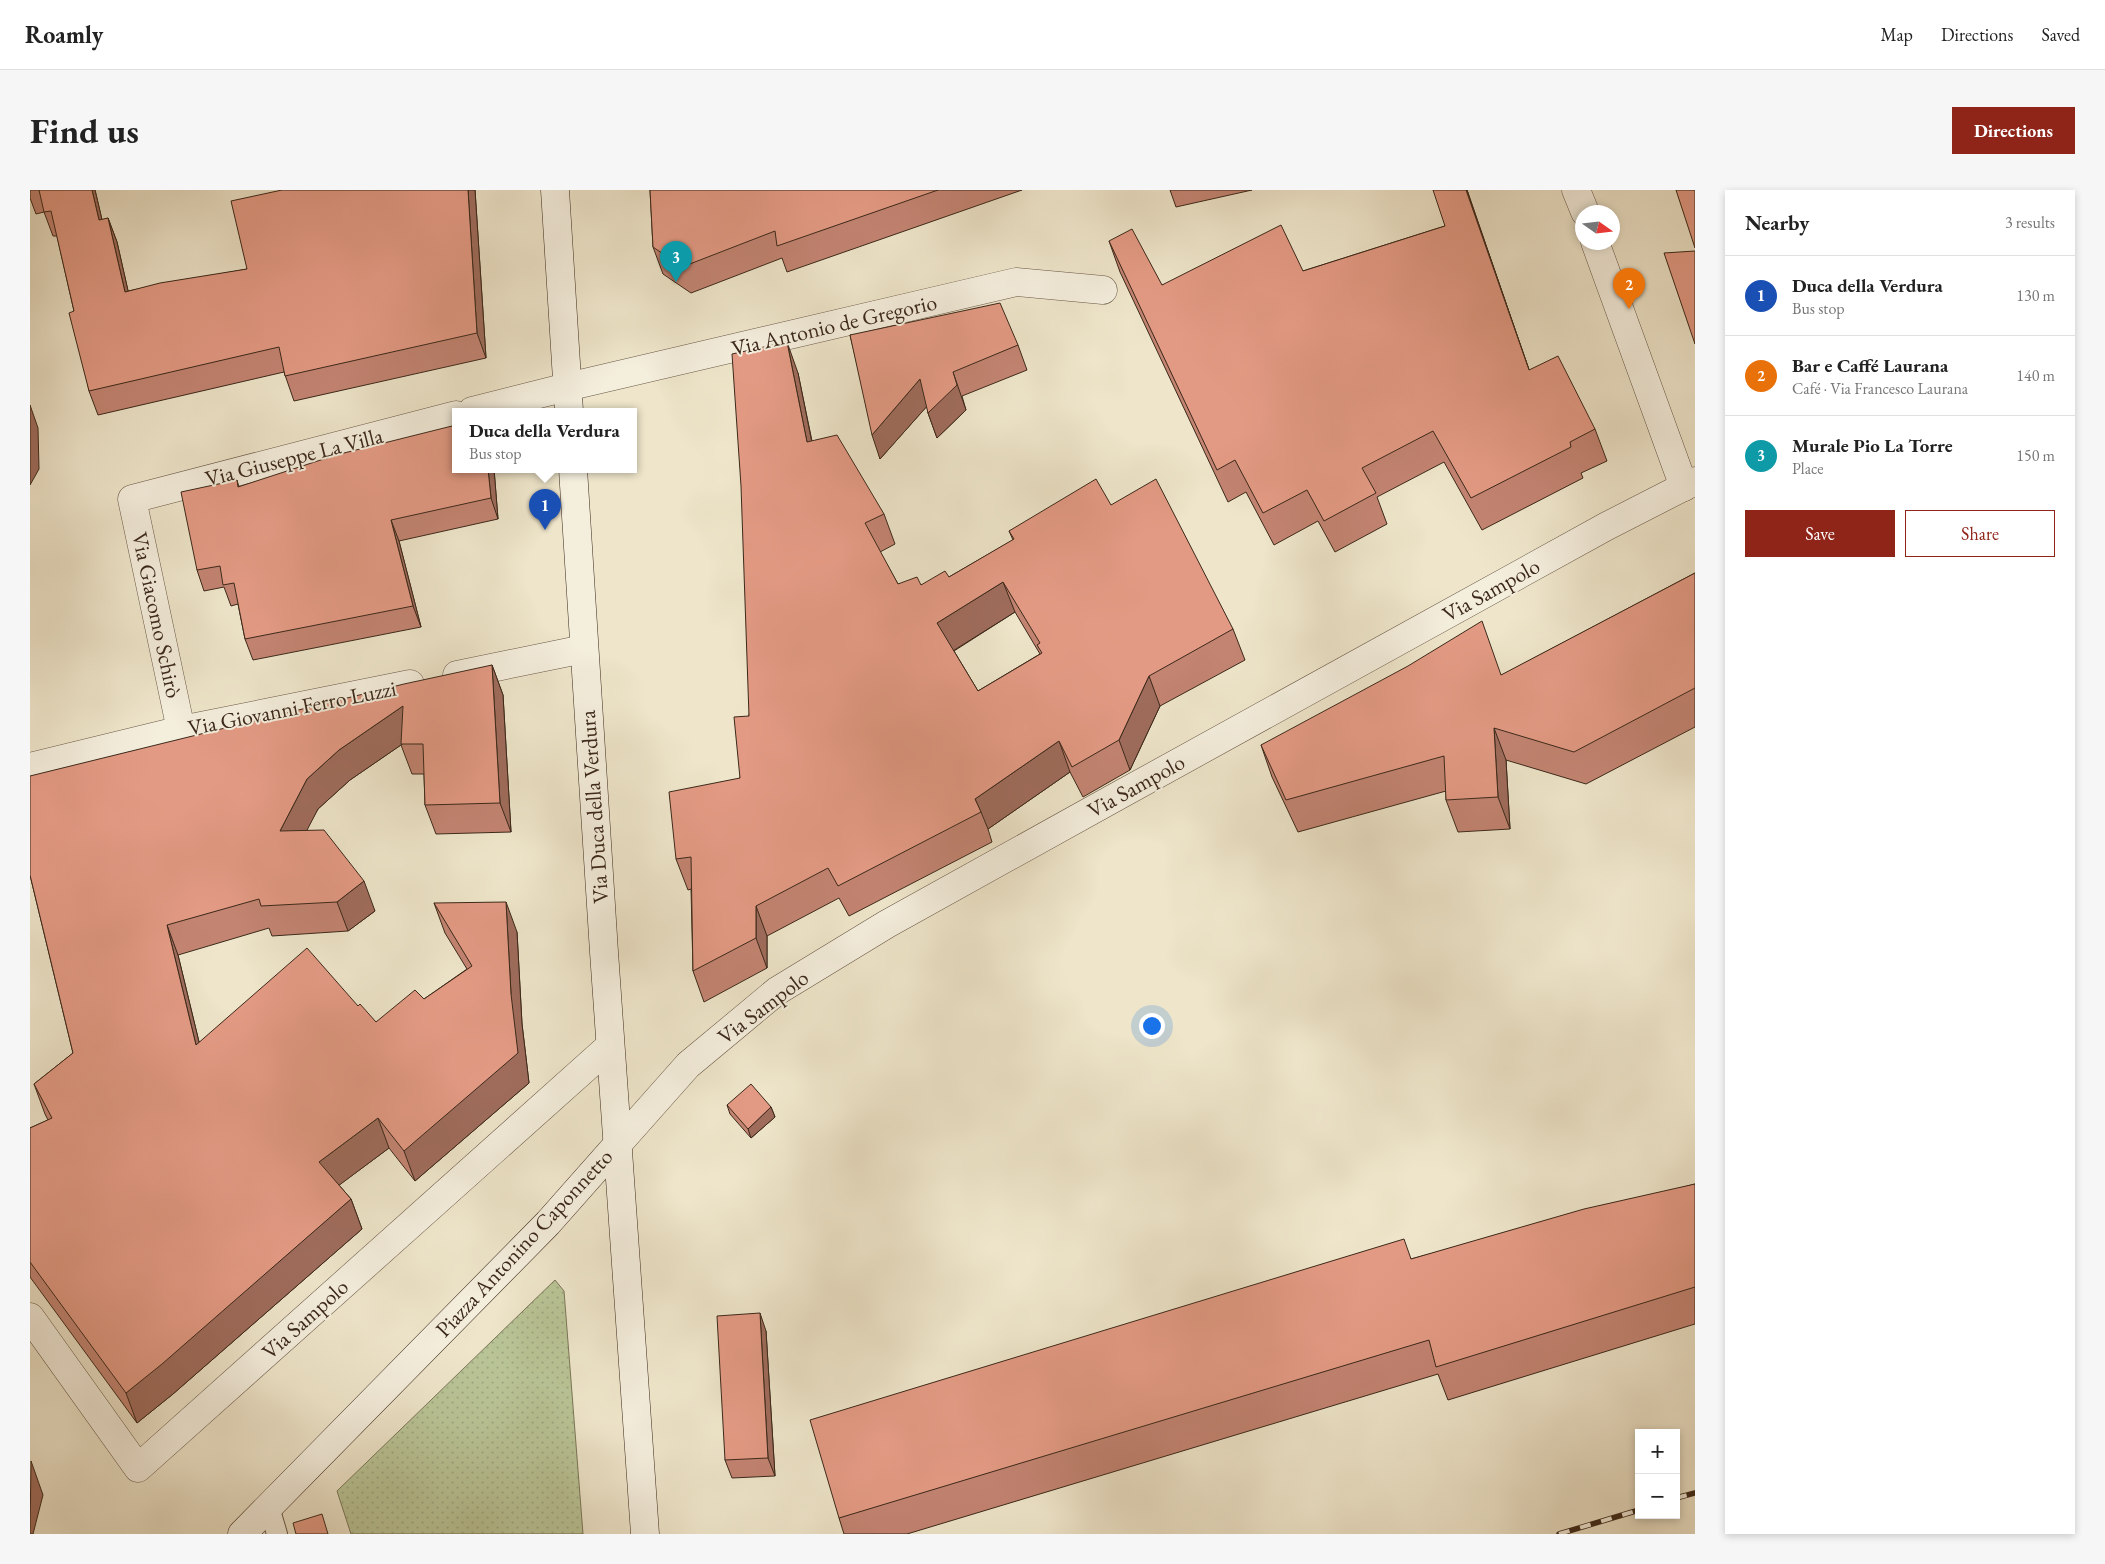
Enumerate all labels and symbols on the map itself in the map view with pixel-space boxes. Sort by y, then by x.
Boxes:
north arrow [1575,205,1620,250]
pin: 3 [660,241,692,282]
pin: 2 [1613,268,1645,309]
street label: Via Antonio de Gregorio [728,287,940,363]
street label: Via Giuseppe La Villa [202,421,386,493]
pin: 1 [529,489,561,530]
street label: Via Giacomo Schirò [125,529,189,701]
street label: Via Sampolo [1437,551,1545,629]
street label: Via Giovanni Ferro Luzzi [185,674,399,742]
street label: Via Duca della Verdura [573,709,615,905]
street label: Via Sampolo [1082,747,1190,825]
street label: Via Sampolo [711,963,815,1051]
your location [1139,1013,1165,1039]
street label: Piazza Antonino Caponnetto [429,1143,619,1343]
street label: Via Sampolo [255,1272,355,1366]

